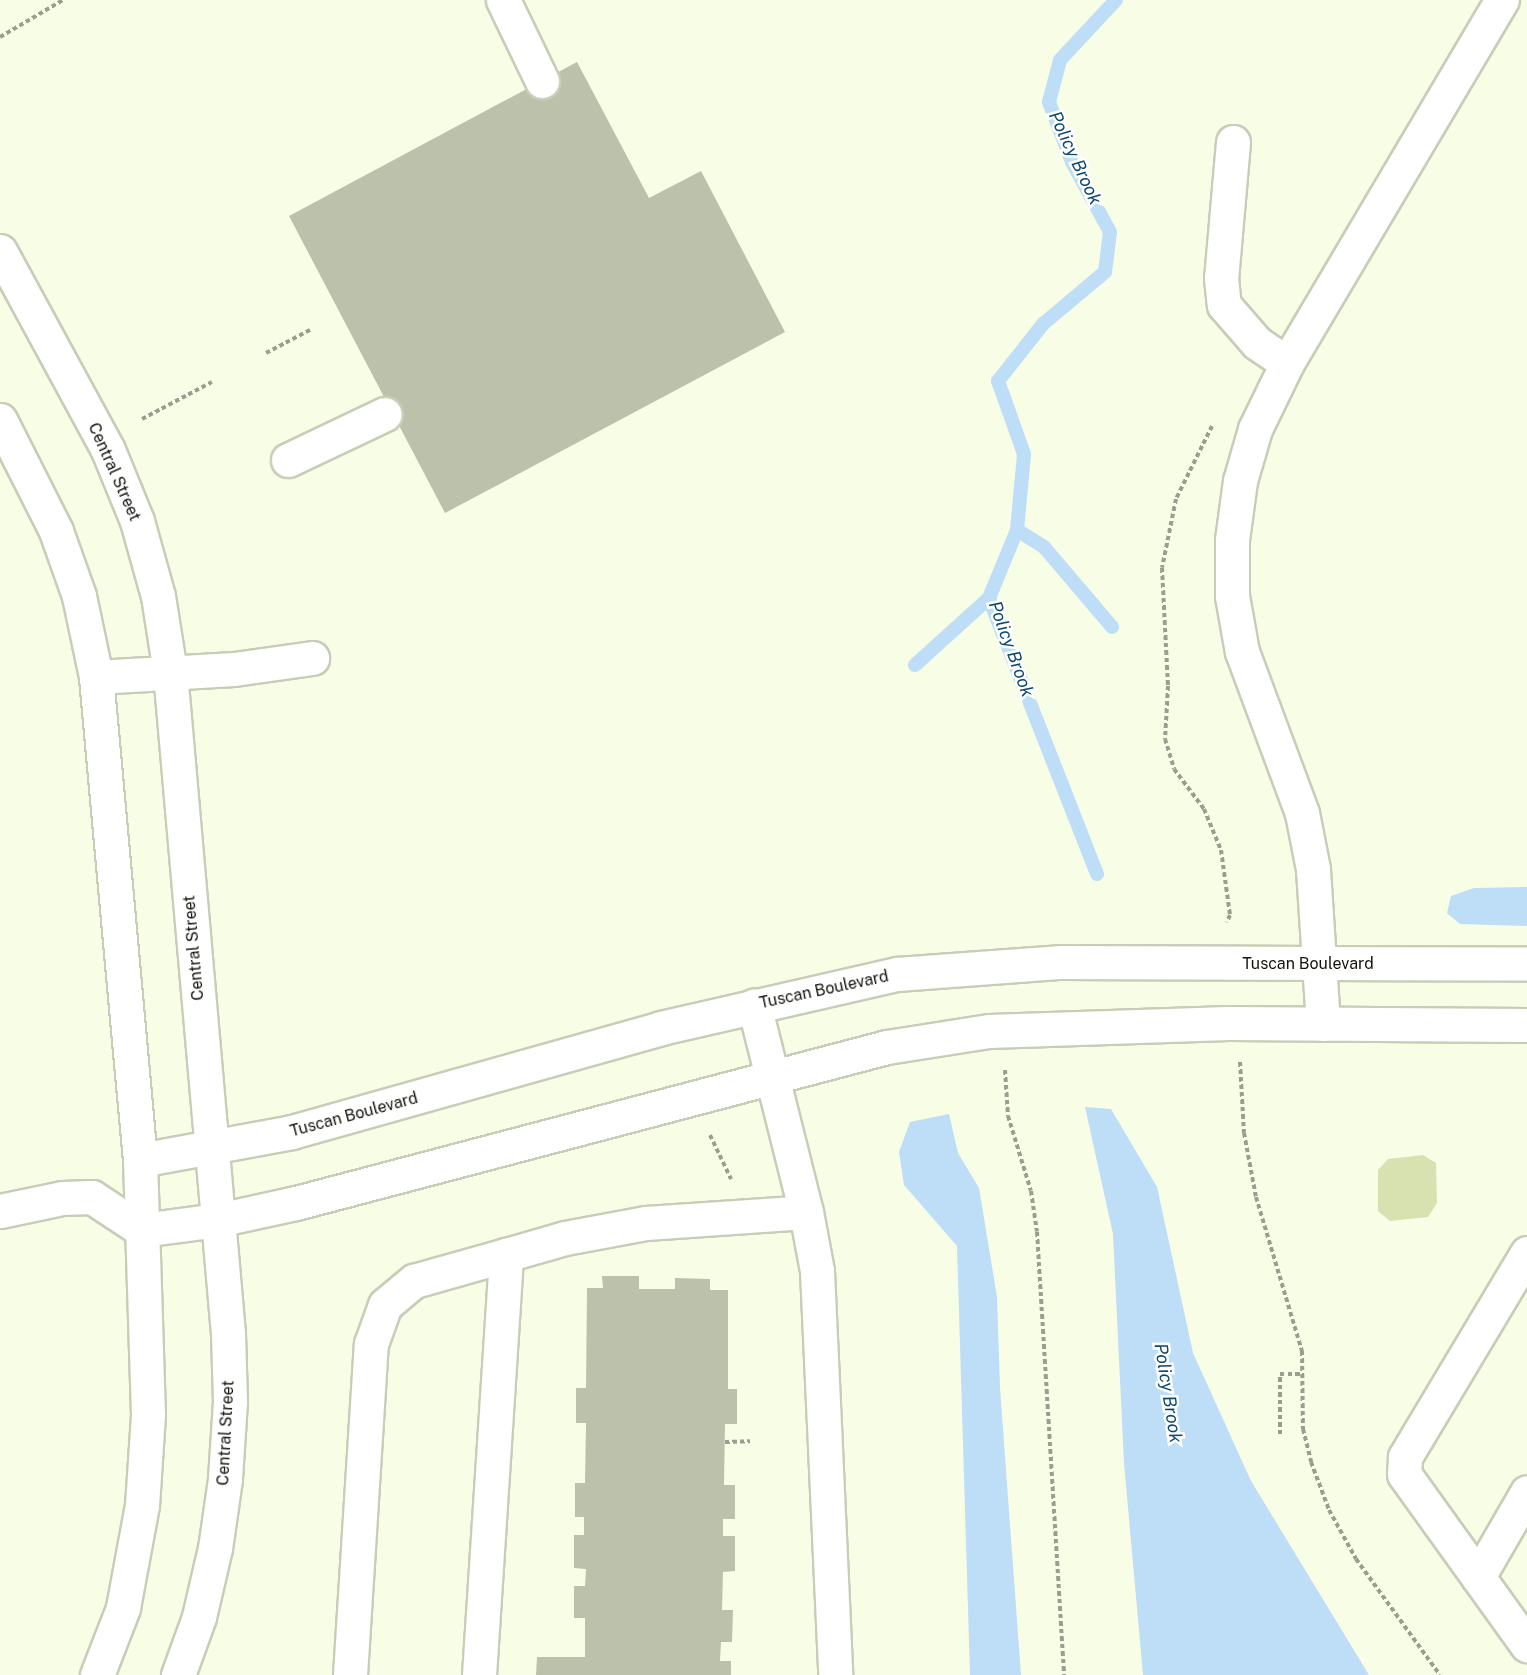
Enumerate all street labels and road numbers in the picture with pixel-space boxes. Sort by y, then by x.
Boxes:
street label: Central Street [84,420,144,524]
street label: Central Street [180,895,208,1001]
street label: Tuscan Boulevard [1242,954,1374,974]
street label: Tuscan Boulevard [758,967,890,1013]
street label: Tuscan Boulevard [288,1089,420,1141]
street label: Central Street [214,1380,238,1486]

